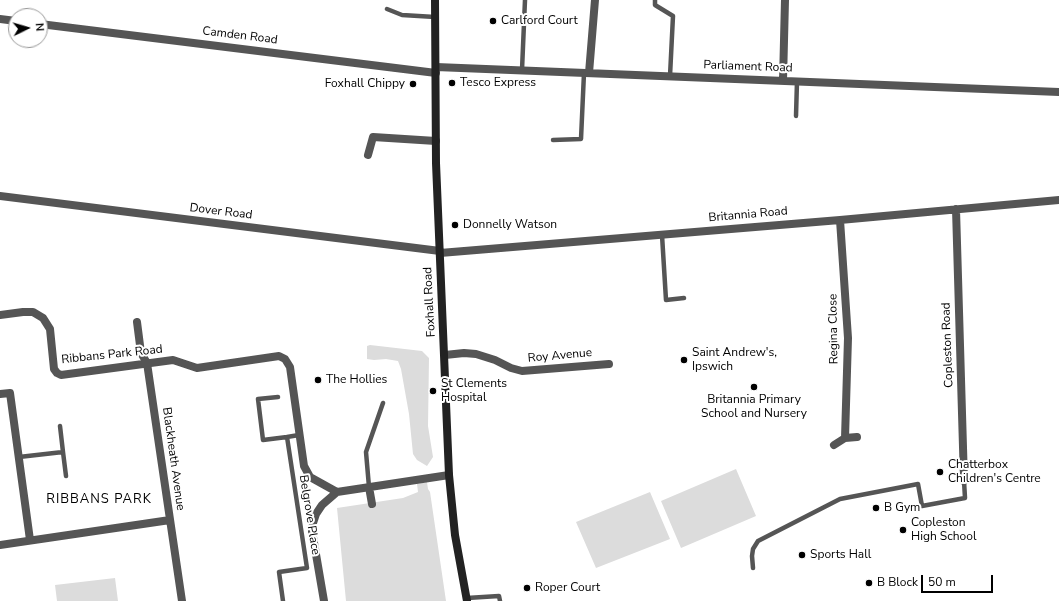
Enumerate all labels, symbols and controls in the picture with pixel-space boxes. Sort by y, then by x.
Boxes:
north arrow [8,8,48,48]
place label: Carlford Court [501,14,578,28]
marker: Carlford Court [488,16,498,26]
text: N [32,22,47,32]
street label: Camden Road [202,24,278,48]
street label: Parliament Road [703,58,793,76]
place label: Tesco Express [460,76,536,90]
place label: Foxhall Chippy [325,77,405,91]
marker: Tesco Express [447,78,457,88]
marker: Foxhall Chippy [408,79,418,89]
street label: Dover Road [189,201,253,223]
street label: Britannia Road [708,204,788,226]
place label: Donnelly Watson [463,218,557,232]
marker: Donnelly Watson [450,220,460,230]
street label: Foxhall Road [421,266,439,338]
street label: Regina Close [826,294,842,364]
street label: Copleston Road [939,302,957,388]
street label: Ribbans Park Road [61,343,163,367]
street label: Roy Avenue [527,346,593,366]
place label: Saint Andrew's, Ipswich [692,346,777,374]
marker: Saint Andrew's, Ipswich [679,355,689,365]
place label: The Hollies [326,373,387,387]
marker: The Hollies [313,375,323,385]
place label: St Clements Hospital [441,377,507,405]
marker: Britannia Primary School and Nursery [749,382,759,392]
marker: St Clements Hospital [428,386,438,396]
place label: Britannia Primary School and Nursery [701,393,807,421]
street label: Blackheath Avenue [159,406,187,512]
place label: Chatterbox Children's Centre [948,458,1041,486]
marker: Chatterbox Children's Centre [935,467,945,477]
street label: Belgrove Place [296,474,322,556]
district label: RIBBANS PARK [46,492,152,508]
place label: B Gym [884,501,920,515]
marker: B Gym [871,503,881,513]
place label: Copleston High School [911,516,976,544]
marker: Copleston High School [898,525,908,535]
place label: Sports Hall [810,548,871,562]
marker: Sports Hall [797,550,807,560]
scale bar [923,567,995,593]
text: 50 m [928,574,956,590]
place label: B Block [877,576,918,590]
marker: B Block [864,578,874,588]
place label: Roper Court [535,581,600,595]
marker: Roper Court [522,583,532,593]

